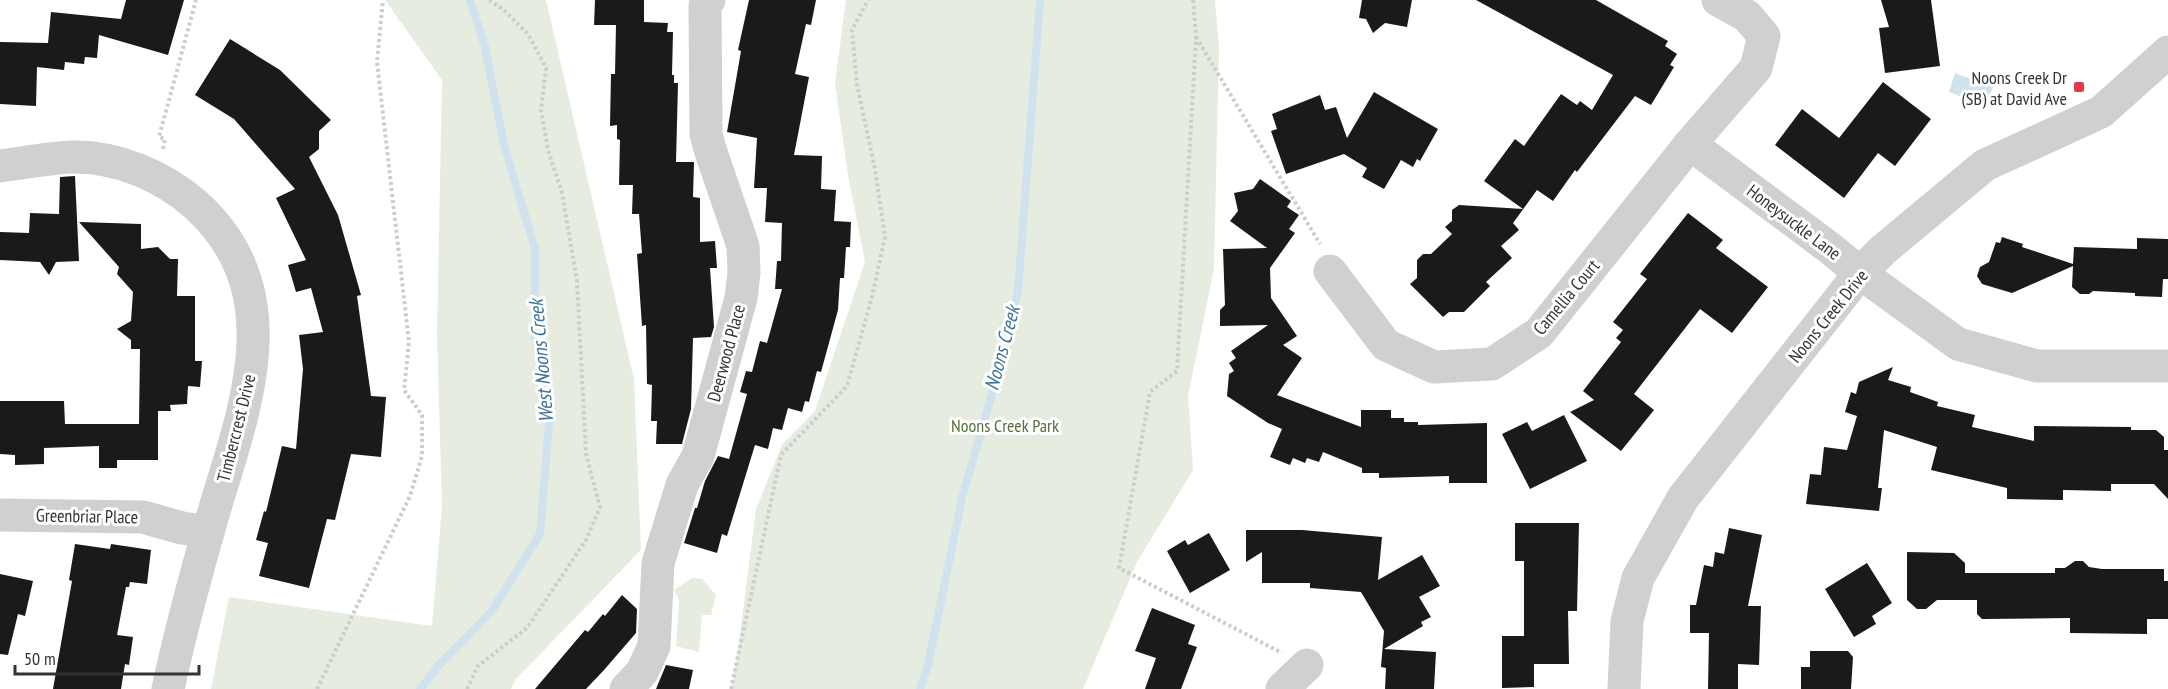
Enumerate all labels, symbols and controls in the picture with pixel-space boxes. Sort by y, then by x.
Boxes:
place label: Noons Creek Dr (SB) at David Ave [1962,66,2067,110]
marker: Noons Creek Dr (SB) at David Ave [2072,80,2086,94]
street label: Honeysuckle Lane [1742,179,1846,265]
street label: Camellia Court [1528,255,1604,339]
street label: Noons Creek Drive [1783,265,1873,367]
water label: West Noons Creek [522,296,559,424]
water label: Noons Creek [978,301,1026,393]
street label: Deerwood Place [702,302,750,404]
street label: Timbercrest Drive [212,372,260,484]
park label: Noons Creek Park [951,414,1059,437]
street label: Greenbriar Place [36,504,138,528]
scale bar [15,638,200,676]
text: 50 m [24,647,56,670]

